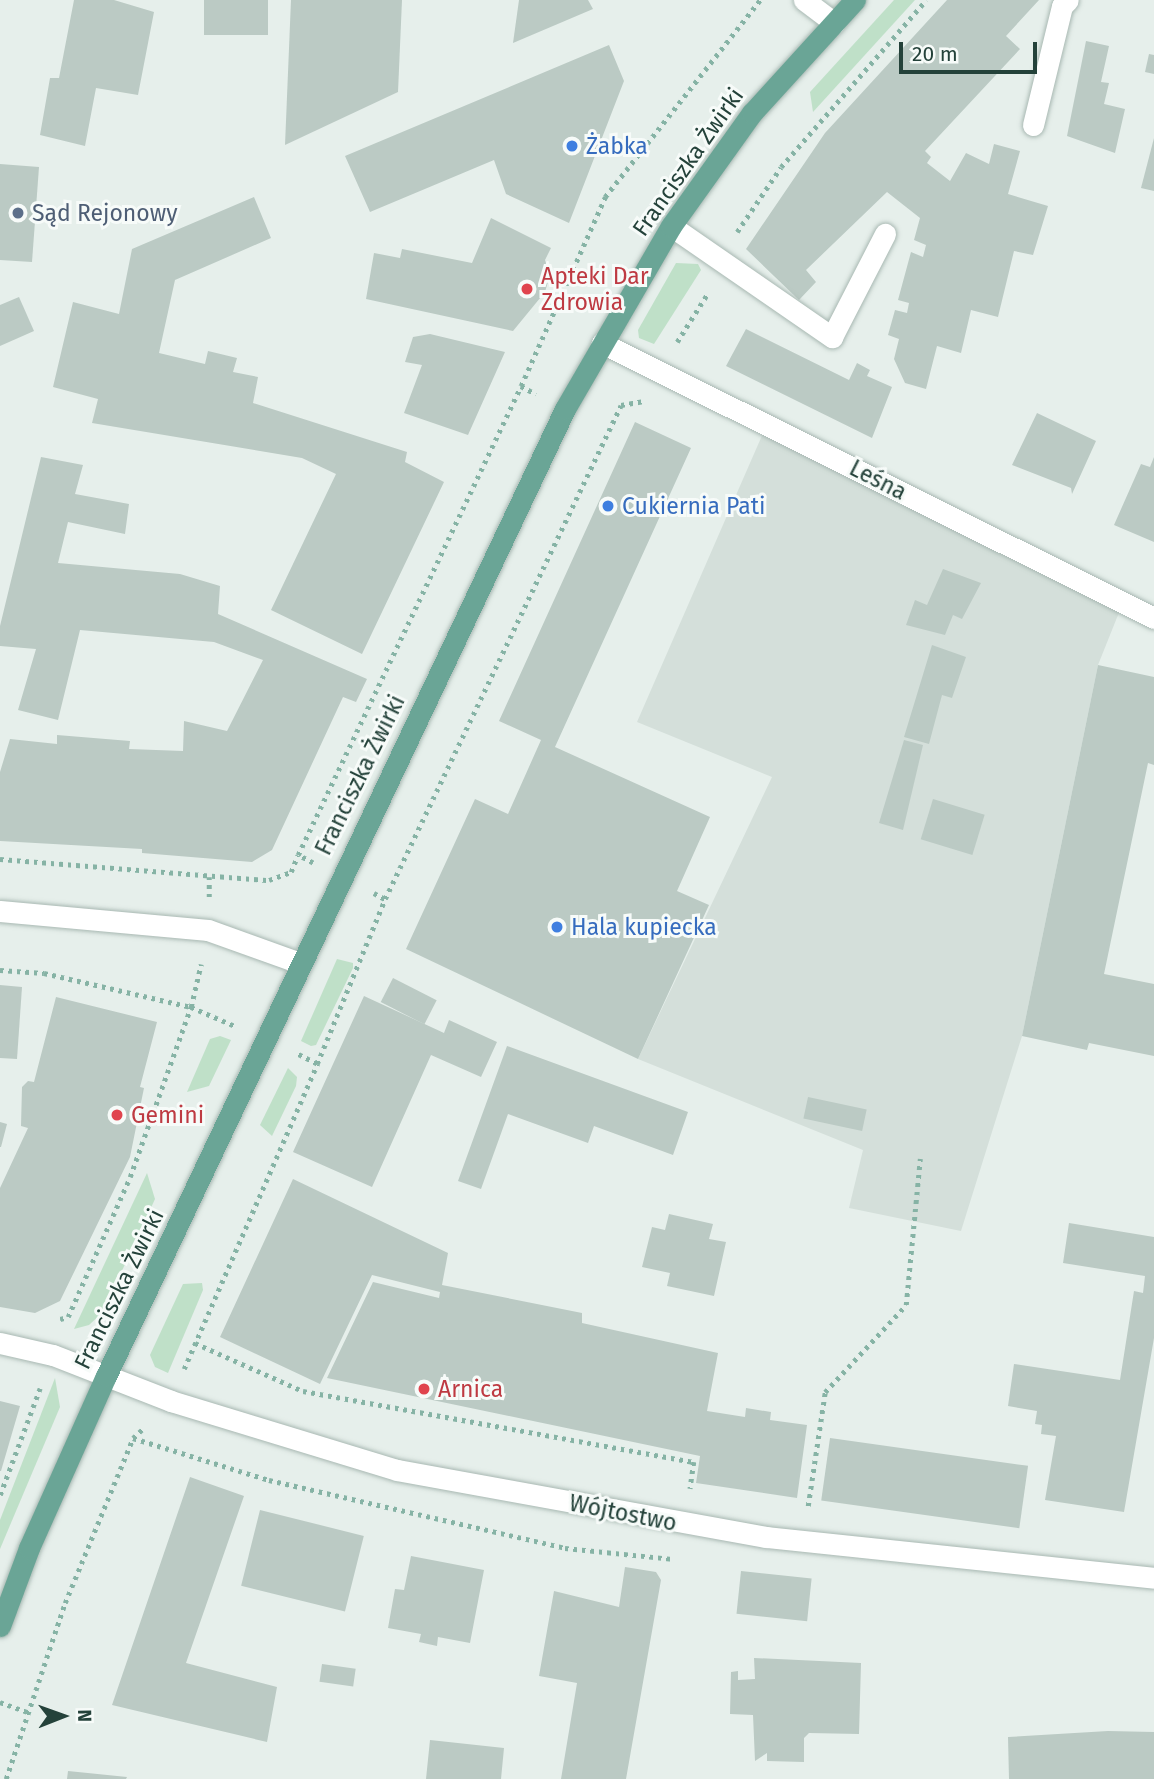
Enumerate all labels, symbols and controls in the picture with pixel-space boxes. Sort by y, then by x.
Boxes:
scale bar [902,28,1040,72]
text: 20 m [912,41,958,67]
street label: Franciszka Żwirki [627,83,749,241]
place label: Żabka [586,132,648,160]
marker: Żabka [564,138,580,154]
place label: Sąd Rejonowy [32,199,178,227]
marker: Sąd Rejonowy [10,205,26,221]
place label: Apteki Dar Zdrowia [541,262,649,316]
marker: Apteki Dar Zdrowia [519,281,535,297]
street label: Leśna [845,454,911,506]
place label: Cukiernia Pati [622,492,766,520]
marker: Cukiernia Pati [600,498,616,514]
street label: Franciszka Żwirki [309,690,411,860]
place label: Hala kupiecka [571,913,717,941]
marker: Hala kupiecka [549,919,565,935]
place label: Gemini [131,1101,204,1129]
marker: Gemini [109,1107,125,1123]
street label: Franciszka Żwirki [68,1204,170,1374]
place label: Arnica [438,1375,503,1403]
marker: Arnica [416,1381,432,1397]
street label: Wójtostwo [567,1489,679,1537]
north arrow [28,1681,98,1751]
text: N [73,1709,96,1722]

